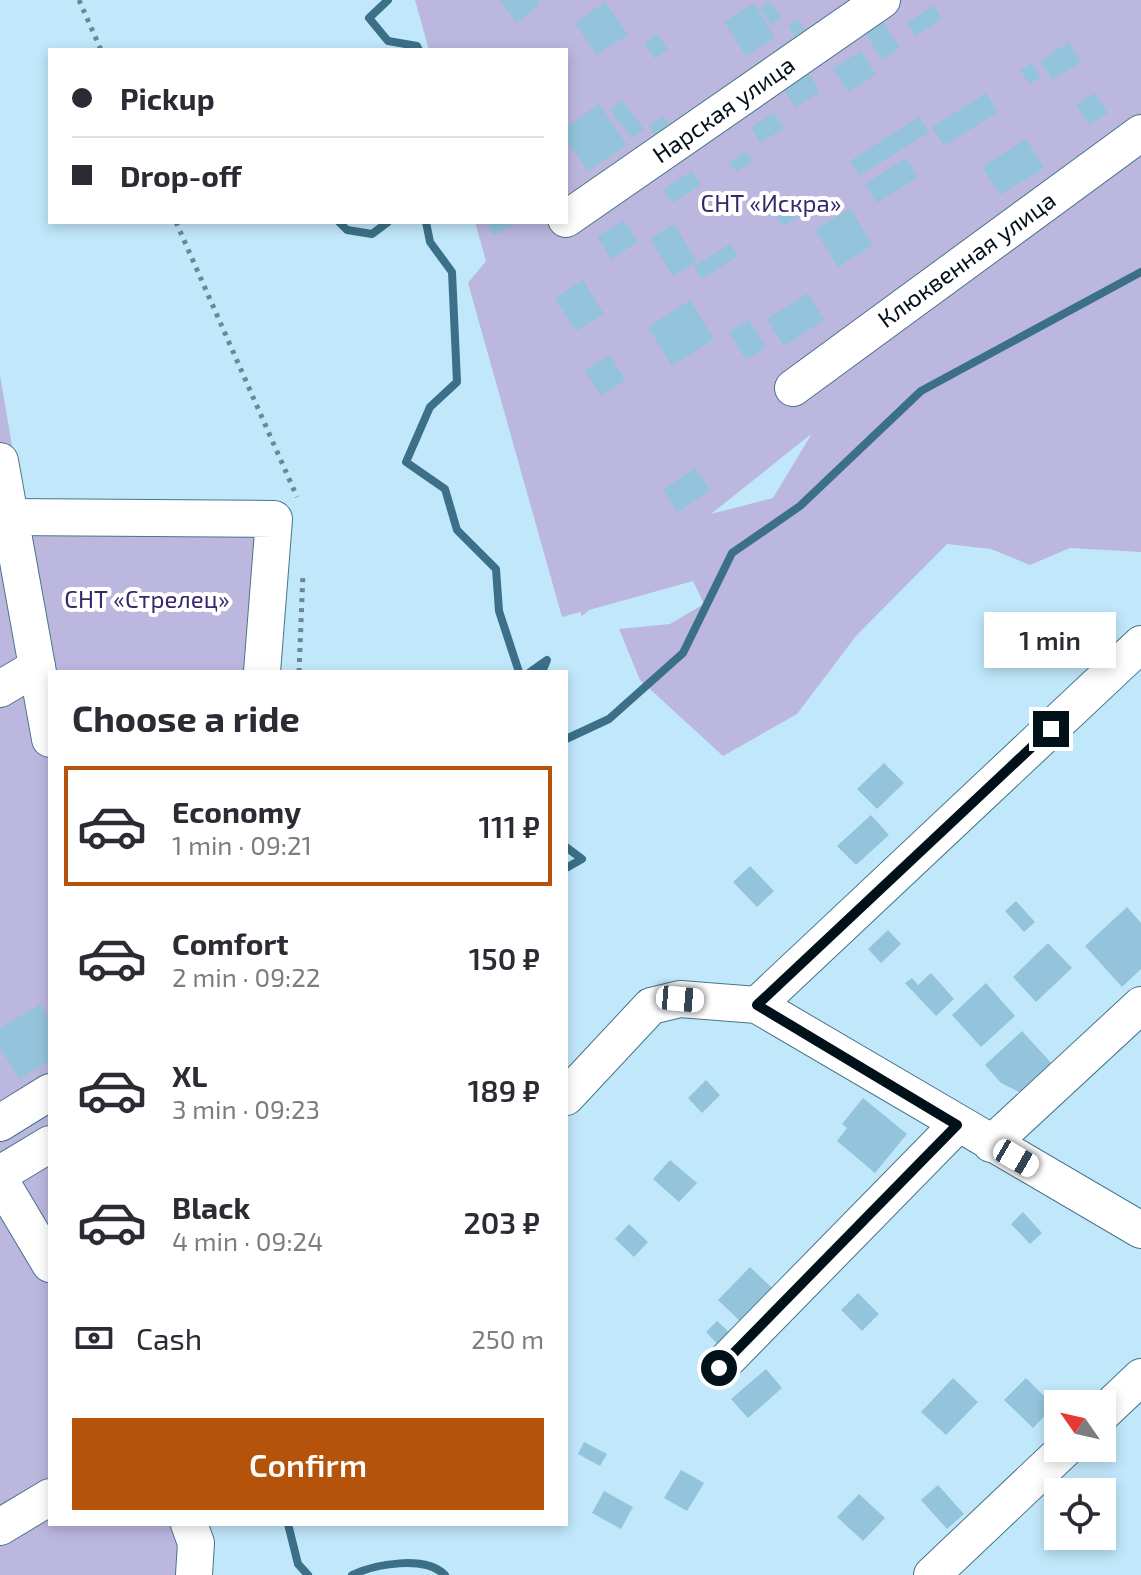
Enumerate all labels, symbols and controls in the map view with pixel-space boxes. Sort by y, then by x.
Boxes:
street label: Нарская улица [647,49,800,169]
text: Pickup [120,80,215,116]
text: Drop-off [120,157,242,193]
street label: Клюквенная улица [872,185,1061,334]
park label: СНТ «Искра» [701,188,841,217]
park label: СНТ «Стрелец» [64,584,230,613]
callout: 1 min [985,613,1117,669]
text: 1 min [1019,624,1081,655]
text: Choose a ride [72,696,300,739]
route end [1033,711,1069,747]
icon: car [76,790,148,862]
text: Economy [172,793,301,829]
text: 111 ₽ [479,808,540,844]
text: 1 min · 09:21 [172,829,312,860]
icon: car [76,922,148,994]
text: Comfort [172,925,289,961]
text: 150 ₽ [469,940,540,976]
text: 2 min · 09:22 [172,961,320,992]
car [655,985,705,1013]
icon: car [76,1054,148,1126]
text: XL [172,1057,207,1093]
text: 189 ₽ [468,1072,540,1108]
text: 3 min · 09:23 [172,1093,320,1124]
car [989,1136,1043,1180]
icon: car [76,1186,148,1258]
text: Black [172,1189,250,1225]
text: 203 ₽ [464,1204,540,1240]
text: 4 min · 09:24 [172,1225,323,1256]
icon: cash [72,1316,116,1360]
text: Cash [136,1320,202,1356]
text: 250 m [471,1323,544,1354]
route start [701,1350,737,1386]
north arrow [1044,1390,1116,1462]
map controls [1044,1390,1116,1550]
button: Confirm [72,1418,544,1510]
button: locate [1044,1478,1116,1550]

